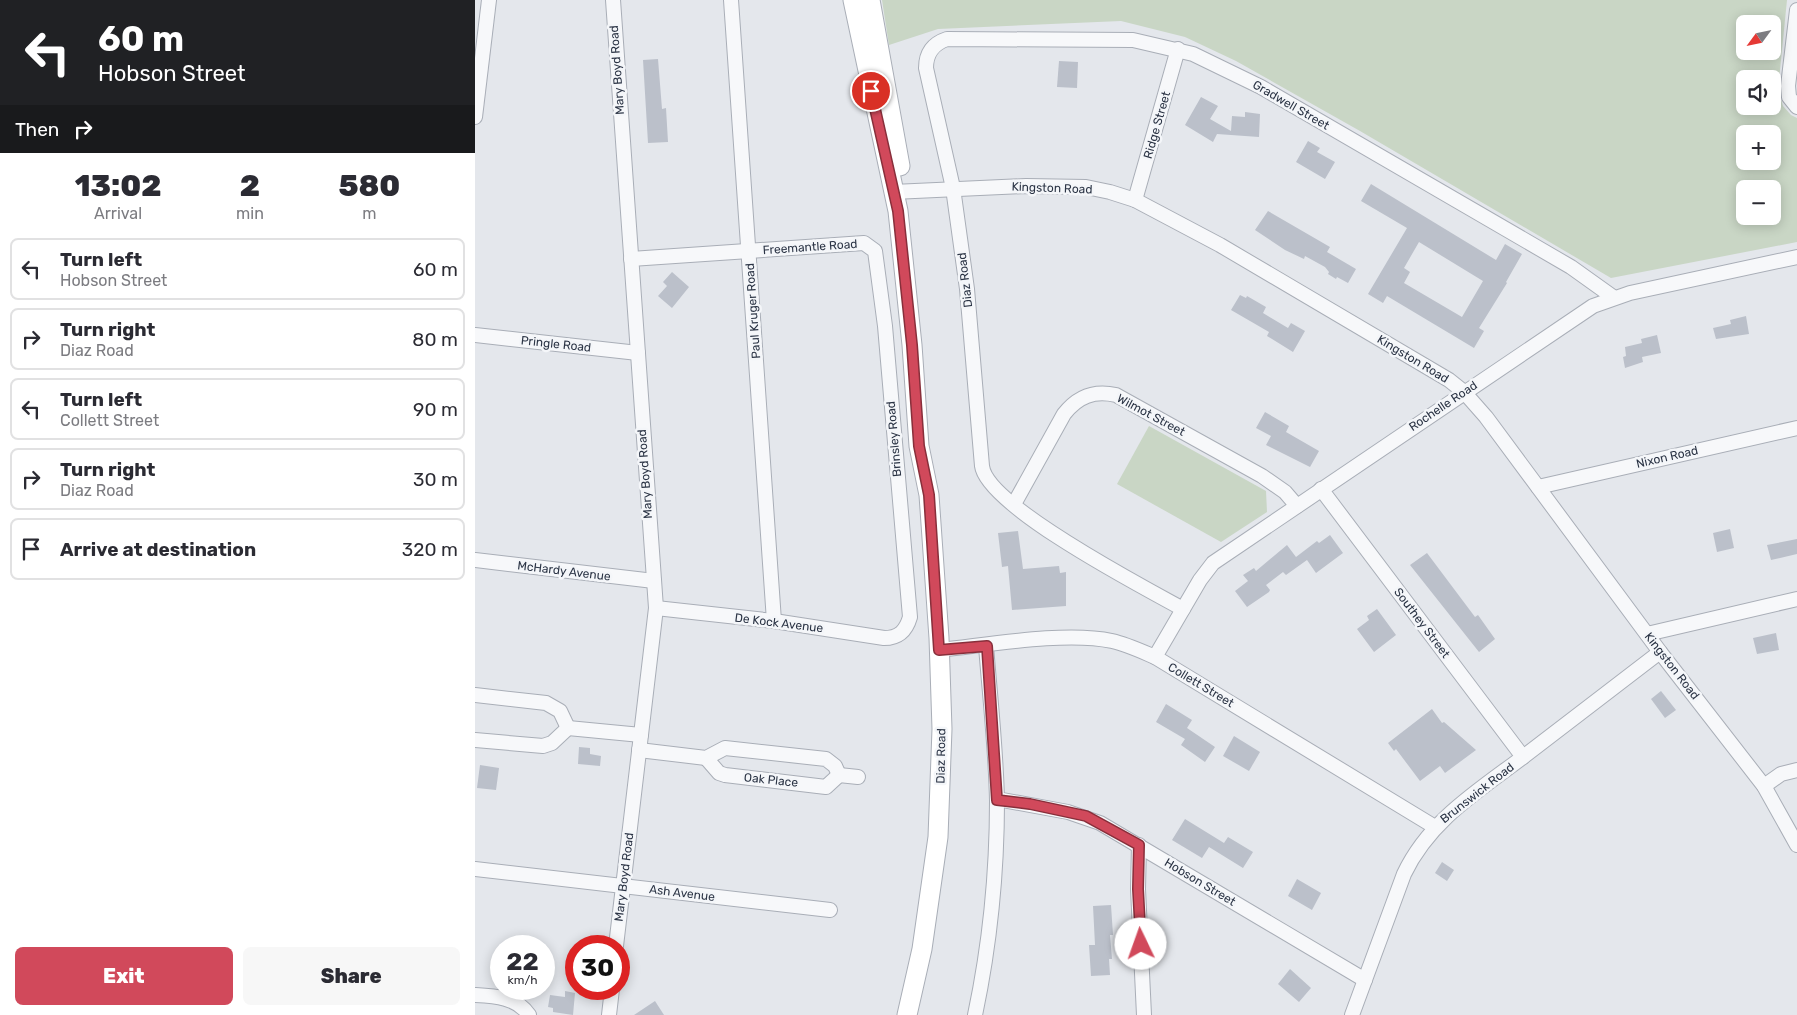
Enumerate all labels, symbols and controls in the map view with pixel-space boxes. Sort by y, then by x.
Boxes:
north arrow [1736,15,1781,60]
map controls [1736,15,1781,225]
text: 60 m [98,18,184,60]
icon: left [15,20,80,85]
street label: Mary Boyd Road [607,25,627,115]
text: Hobson Street [98,60,246,87]
pin [850,70,892,112]
button: sound [1736,70,1781,115]
icon: arrive [857,77,885,105]
street label: Gradwell Street [1250,77,1332,133]
street label: Ridge Street [1141,89,1173,160]
icon: right [69,115,97,143]
text: Then [15,118,59,141]
button: + [1736,125,1781,170]
text: 13:02 [75,168,161,204]
text: 2 [240,168,260,204]
text: 580 [339,168,400,204]
street label: Kingston Road [1011,180,1093,196]
button: − [1736,180,1781,225]
text: Arrival [94,204,142,223]
text: min [236,204,264,223]
text: m [362,204,377,223]
street label: Freemantle Road [762,237,858,257]
text: Turn left [60,248,142,271]
street label: Diaz Road [955,252,975,308]
icon: left [17,255,45,283]
text: 60 m [413,258,458,281]
street label: Paul Kruger Road [743,263,763,359]
text: Hobson Street [60,271,167,290]
text: Turn right [60,318,155,341]
icon: right [17,325,45,353]
text: 80 m [412,328,458,351]
street label: Kingston Road [1375,332,1451,386]
street label: Pringle Road [520,333,592,355]
text: Diaz Road [60,341,134,360]
street label: Rochelle Road [1406,378,1480,434]
text: Turn left [60,388,142,411]
street label: Wilmot Street [1114,391,1188,439]
icon: left [17,395,45,423]
text: 90 m [413,398,458,421]
street label: Brinsley Road [884,401,904,477]
text: Collett Street [60,411,159,430]
street label: Mary Boyd Road [635,429,655,519]
street label: Nixon Road [1635,443,1699,471]
text: Turn right [60,458,155,481]
icon: right [17,465,45,493]
text: 30 m [413,468,458,491]
text: Diaz Road [60,481,134,500]
icon: arrive [17,535,45,563]
text: Arrive at destination [60,538,256,561]
text: 320 m [402,538,458,561]
street label: McHardy Avenue [517,558,612,584]
street label: Southey Street [1391,585,1453,661]
street label: De Kock Avenue [734,611,824,635]
street label: Kingston Road [1642,630,1702,702]
street label: Collett Street [1165,660,1237,710]
street label: Diaz Road [934,728,948,784]
street label: Brunswick Road [1437,760,1517,826]
street label: Oak Place [743,770,799,790]
street label: Mary Boyd Road [612,832,636,922]
street label: Hobson Street [1162,855,1238,909]
street label: Ash Avenue [648,882,716,904]
position arrow [1114,917,1166,969]
speed limit sign: 30 [565,935,630,1000]
button: Exit [15,947,233,1005]
button: Share [243,947,460,1005]
text: 22 [506,947,539,976]
text: km/h [508,973,537,987]

